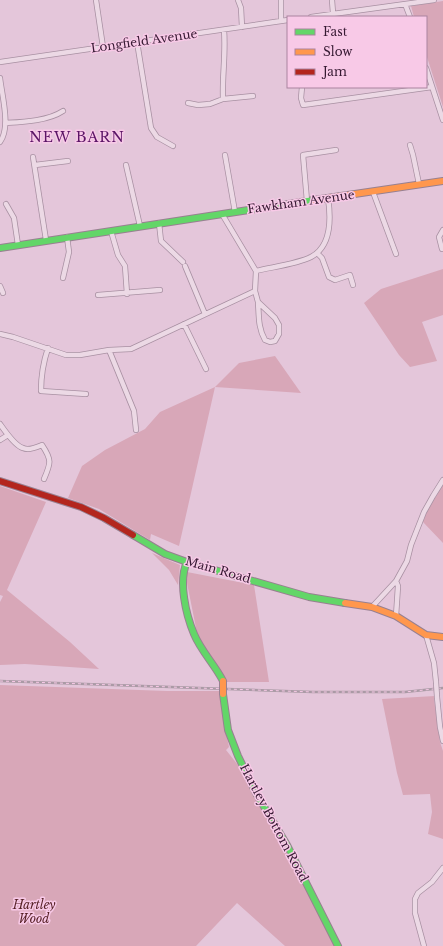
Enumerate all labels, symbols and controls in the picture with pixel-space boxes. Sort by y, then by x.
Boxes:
legend [287,16,427,88]
text: Fast [323,24,348,39]
street label: Longfield Avenue [90,26,198,55]
text: Slow [323,44,353,59]
text: Jam [321,64,347,79]
district label: NEW BARN [29,128,125,146]
street label: Fawkham Avenue [246,187,356,216]
street label: Main Road [184,553,253,586]
street label: Hartley Bottom Road [237,761,312,884]
park label: Hartley Wood [12,897,56,926]

